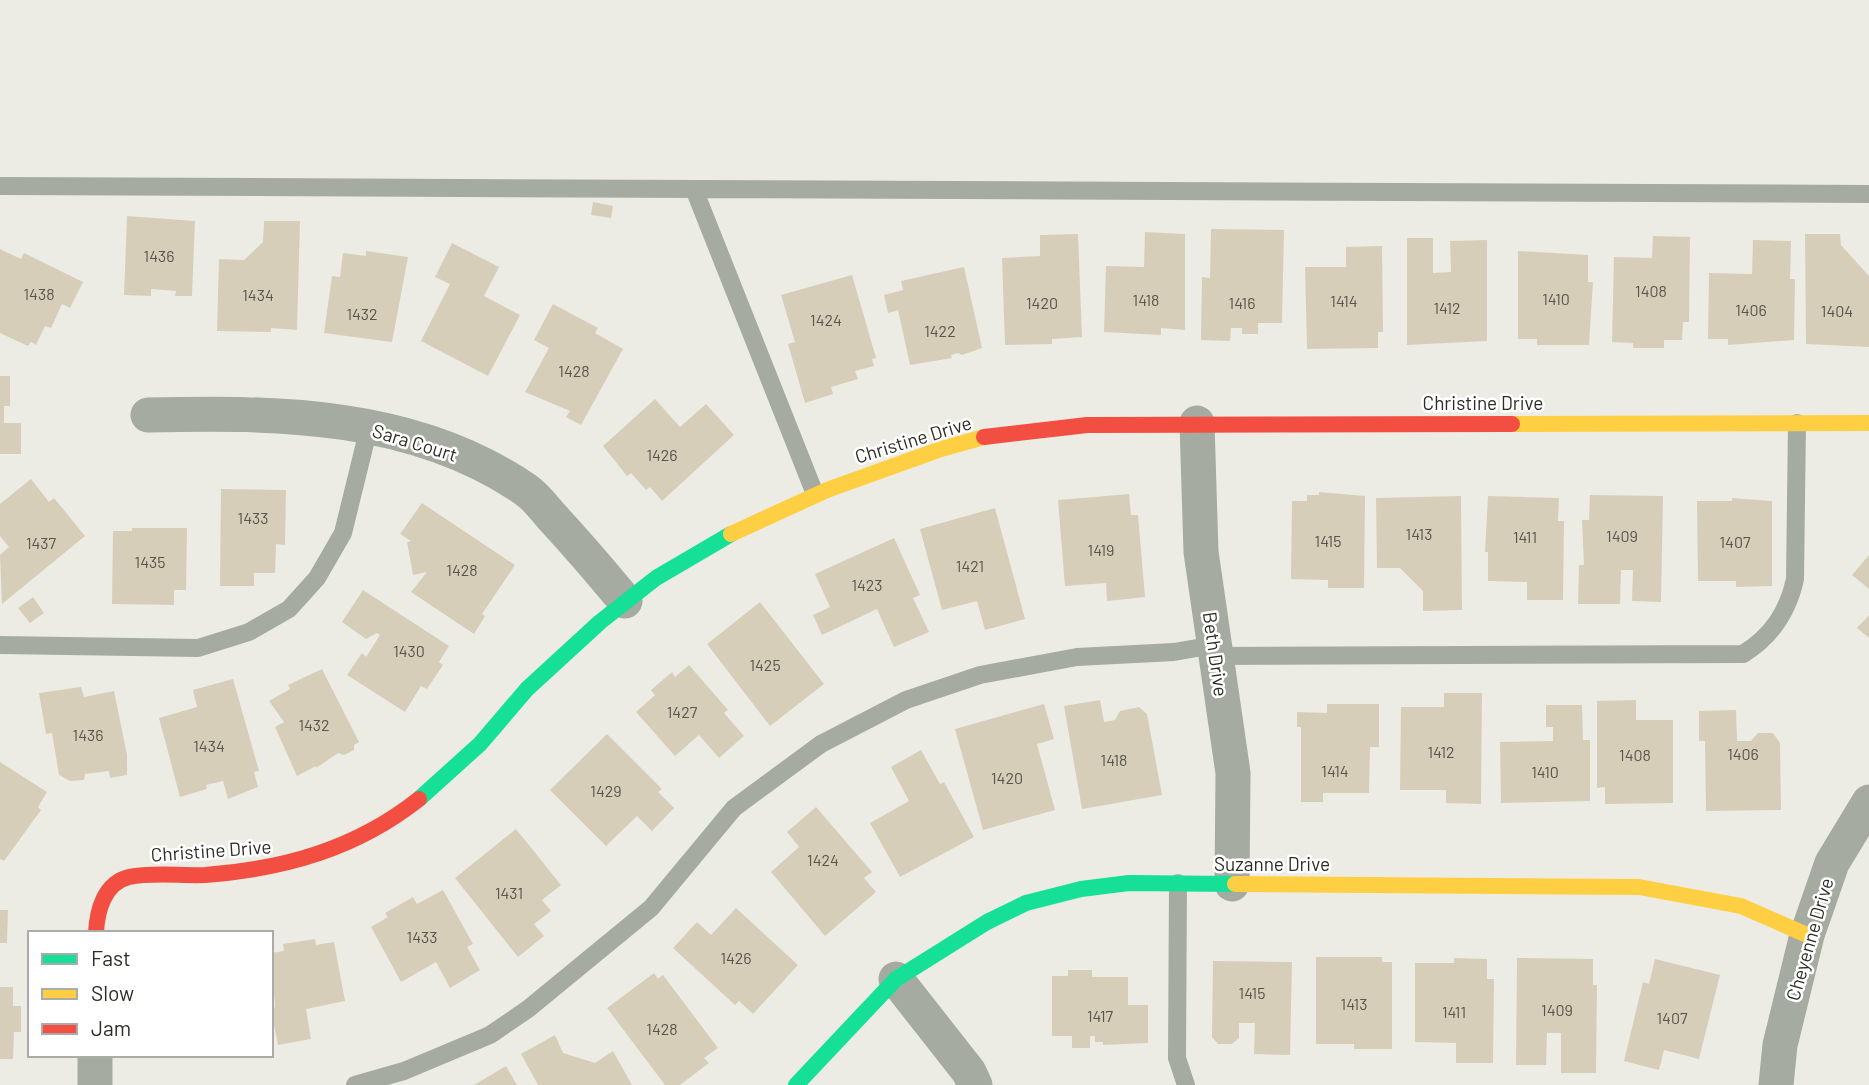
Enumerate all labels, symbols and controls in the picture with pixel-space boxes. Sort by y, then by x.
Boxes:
house number: 1436 [144,246,174,265]
house number: 1408 [1635,281,1667,300]
house number: 1438 [24,284,55,303]
house number: 1434 [242,285,274,304]
house number: 1410 [1542,289,1570,308]
house number: 1418 [1133,290,1159,309]
house number: 1414 [1330,291,1358,310]
house number: 1420 [1026,293,1058,312]
house number: 1416 [1229,293,1255,312]
house number: 1412 [1433,298,1461,317]
house number: 1406 [1735,300,1767,319]
house number: 1404 [1821,301,1853,320]
house number: 1432 [346,304,378,323]
house number: 1424 [810,310,842,329]
house number: 1422 [924,321,956,340]
house number: 1428 [558,361,590,380]
street label: Christine Drive [1423,391,1543,414]
street label: Christine Drive [852,410,974,468]
street label: Sara Court [370,418,460,466]
house number: 1426 [646,445,678,464]
house number: 1433 [238,508,268,527]
house number: 1413 [1406,524,1432,543]
house number: 1409 [1606,526,1638,545]
house number: 1411 [1513,527,1537,546]
house number: 1415 [1315,531,1341,550]
house number: 1407 [1719,532,1751,551]
house number: 1437 [26,533,57,552]
house number: 1419 [1088,540,1114,559]
house number: 1435 [135,552,165,571]
house number: 1421 [956,556,984,575]
house number: 1428 [446,560,478,579]
house number: 1423 [851,575,883,594]
street label: Beth Drive [1199,610,1233,698]
house number: 1430 [393,641,425,660]
house number: 1425 [749,655,781,674]
house number: 1427 [667,702,698,721]
house number: 1432 [298,715,330,734]
house number: 1436 [73,725,103,744]
house number: 1434 [193,736,225,755]
house number: 1412 [1427,742,1455,761]
house number: 1406 [1727,744,1759,763]
house number: 1408 [1619,745,1651,764]
house number: 1418 [1101,750,1127,769]
house number: 1414 [1321,761,1349,780]
house number: 1410 [1531,762,1559,781]
house number: 1420 [991,768,1023,787]
house number: 1429 [590,781,622,800]
street label: Christine Drive [150,834,272,866]
house number: 1424 [807,850,839,869]
street label: Suzanne Drive [1214,852,1330,875]
street label: Cheyenne Drive [1780,875,1838,1003]
house number: 1431 [495,883,523,902]
house number: 1433 [407,927,437,946]
legend [28,931,273,1057]
text: Fast [91,945,131,970]
house number: 1426 [720,948,752,967]
text: Slow [91,980,134,1005]
house number: 1415 [1239,983,1265,1002]
house number: 1413 [1341,994,1367,1013]
house number: 1409 [1541,1000,1573,1019]
house number: 1411 [1442,1002,1466,1021]
house number: 1417 [1087,1006,1113,1025]
house number: 1407 [1656,1008,1688,1027]
text: Jam [91,1015,131,1040]
house number: 1428 [646,1019,678,1038]

